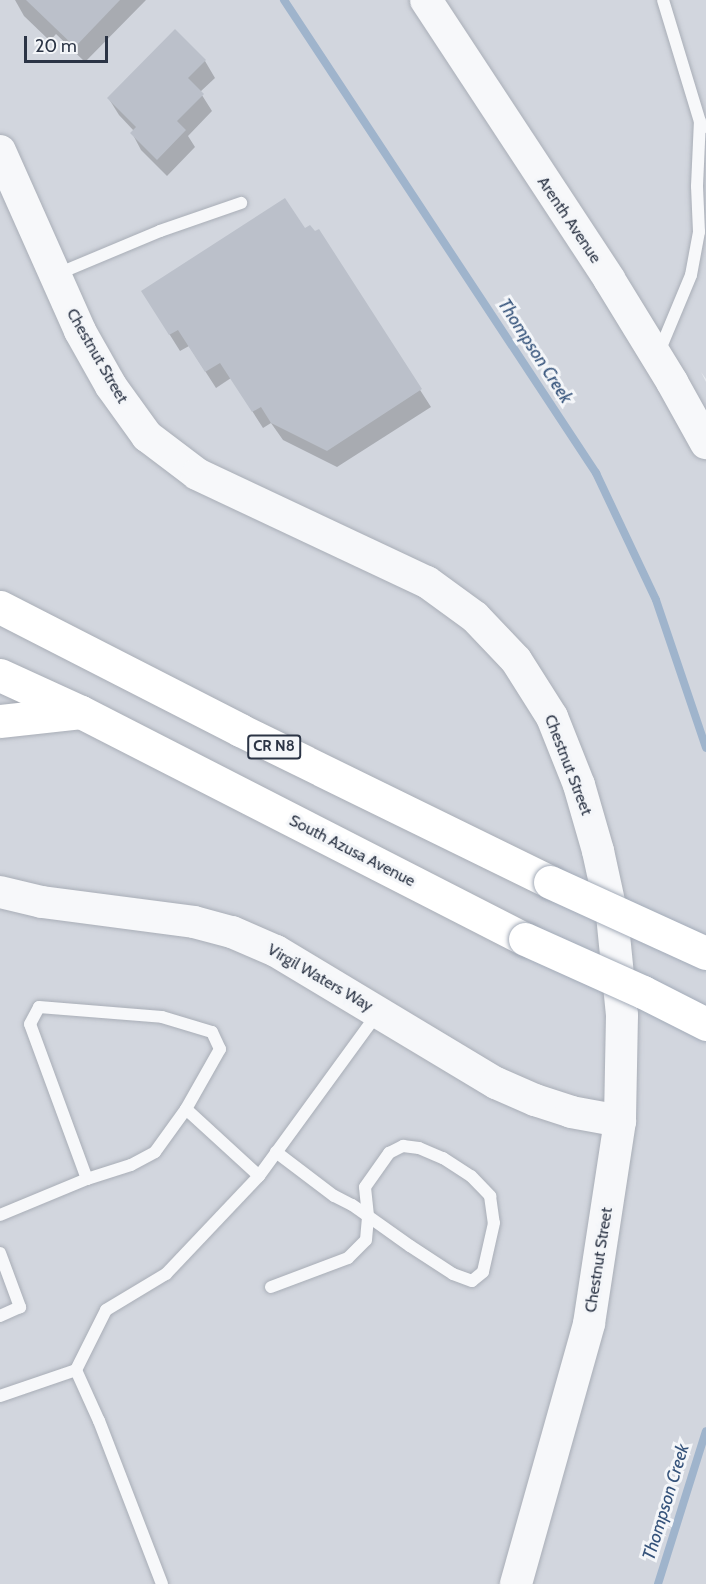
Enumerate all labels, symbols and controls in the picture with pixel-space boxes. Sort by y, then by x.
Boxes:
scale bar [27,24,111,62]
text: 20 m [35,35,77,57]
street label: Arenth Avenue [533,173,605,267]
water label: Thompson Creek [493,295,577,407]
street label: Chestnut Street [62,305,132,407]
street label: Chestnut Street [540,712,596,818]
road number: CR N8 [247,735,301,759]
street label: South Azusa Avenue [286,811,418,891]
street label: Virgil Waters Way [264,940,376,1016]
street label: Chestnut Street [581,1206,617,1314]
water label: Thompson Creek [638,1441,694,1563]

